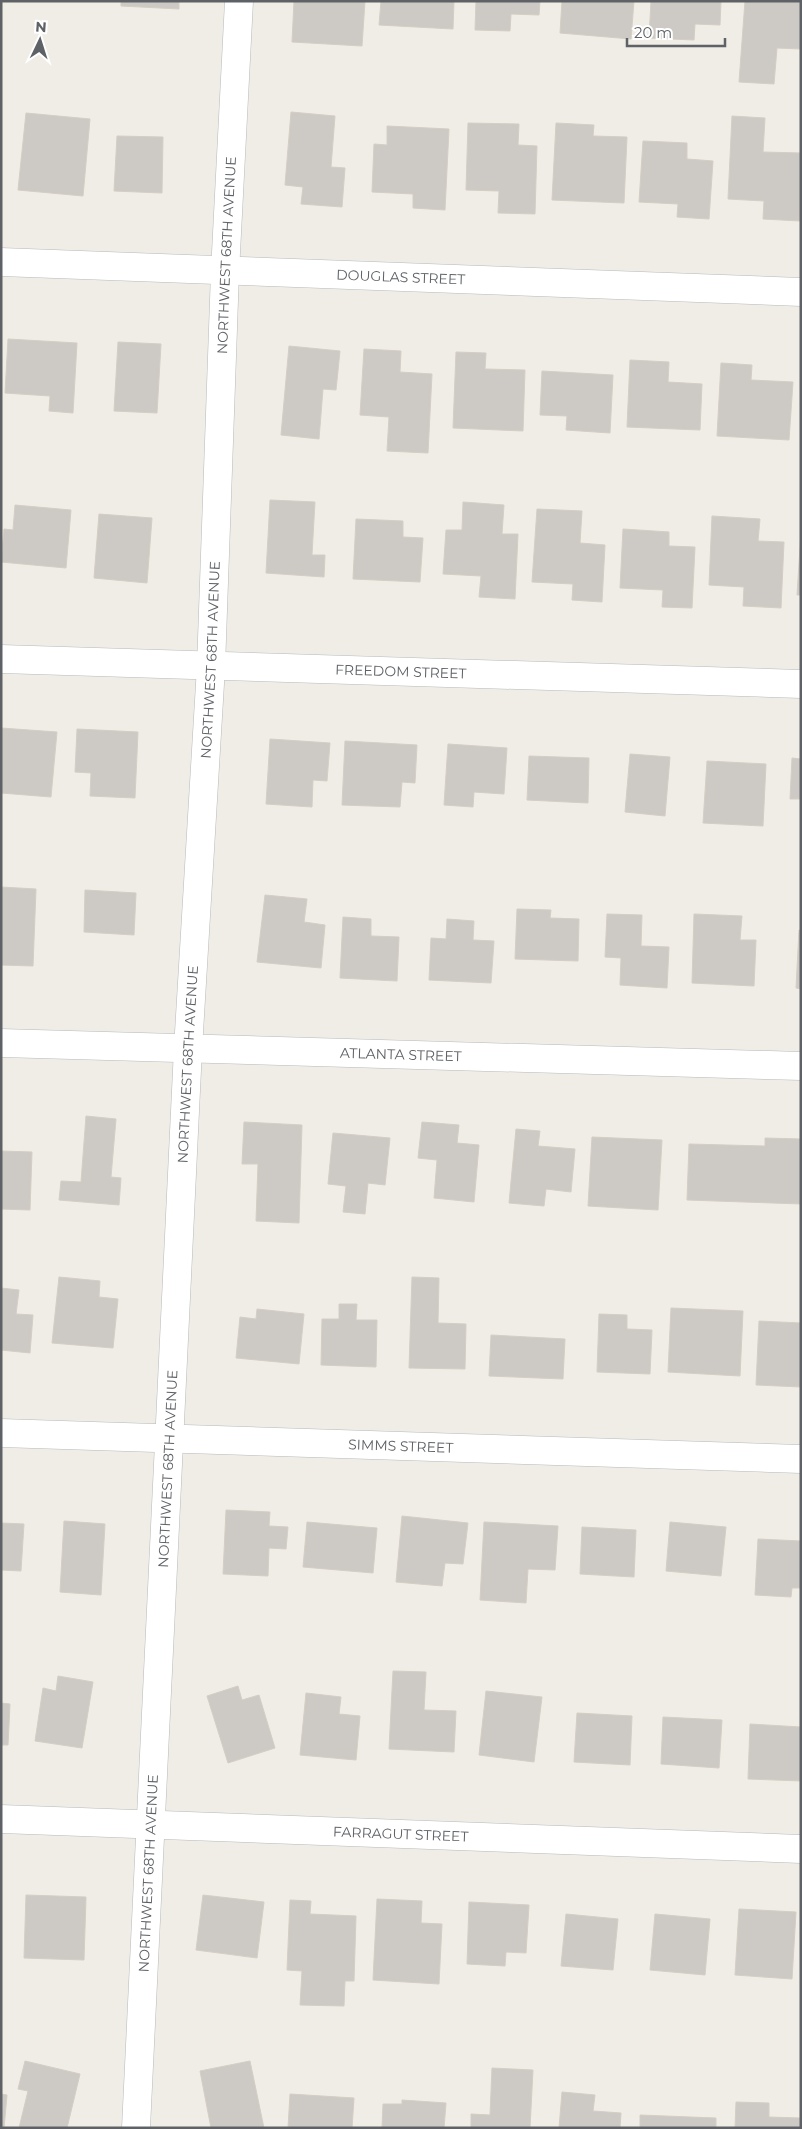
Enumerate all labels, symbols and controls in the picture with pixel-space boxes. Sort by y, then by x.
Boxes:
north arrow [15,15,65,65]
scale bar [627,15,724,47]
text: N [35,18,47,36]
text: 20 m [634,23,672,42]
street label: NORTHWEST 68TH AVENUE [213,156,240,354]
street label: DOUGLAS STREET [336,266,466,288]
street label: NORTHWEST 68TH AVENUE [196,561,224,759]
street label: FREEDOM STREET [335,660,467,683]
street label: NORTHWEST 68TH AVENUE [174,965,202,1164]
street label: ATLANTA STREET [340,1044,462,1065]
street label: NORTHWEST 68TH AVENUE [154,1369,182,1568]
street label: SIMMS STREET [348,1435,454,1457]
street label: NORTHWEST 68TH AVENUE [135,1774,162,1973]
street label: FARRAGUT STREET [333,1822,469,1846]

